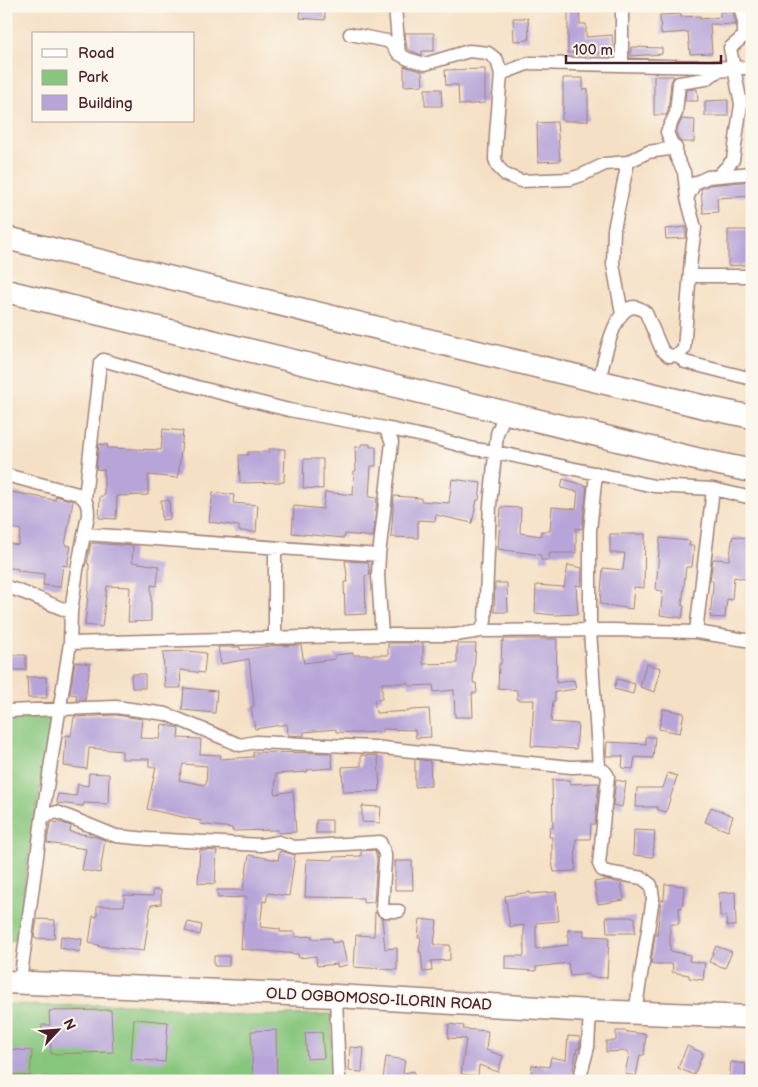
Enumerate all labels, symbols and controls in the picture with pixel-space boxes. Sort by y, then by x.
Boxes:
legend [32,32,195,122]
scale bar [566,32,720,64]
text: 100 m [573,41,613,60]
text: Road [78,44,114,63]
text: Park [78,68,109,87]
text: Building [78,94,133,113]
street label: OLD OGBOMOSO-ILORIN ROAD [265,984,493,1015]
north arrow [32,1004,82,1054]
text: N [59,1016,79,1033]

